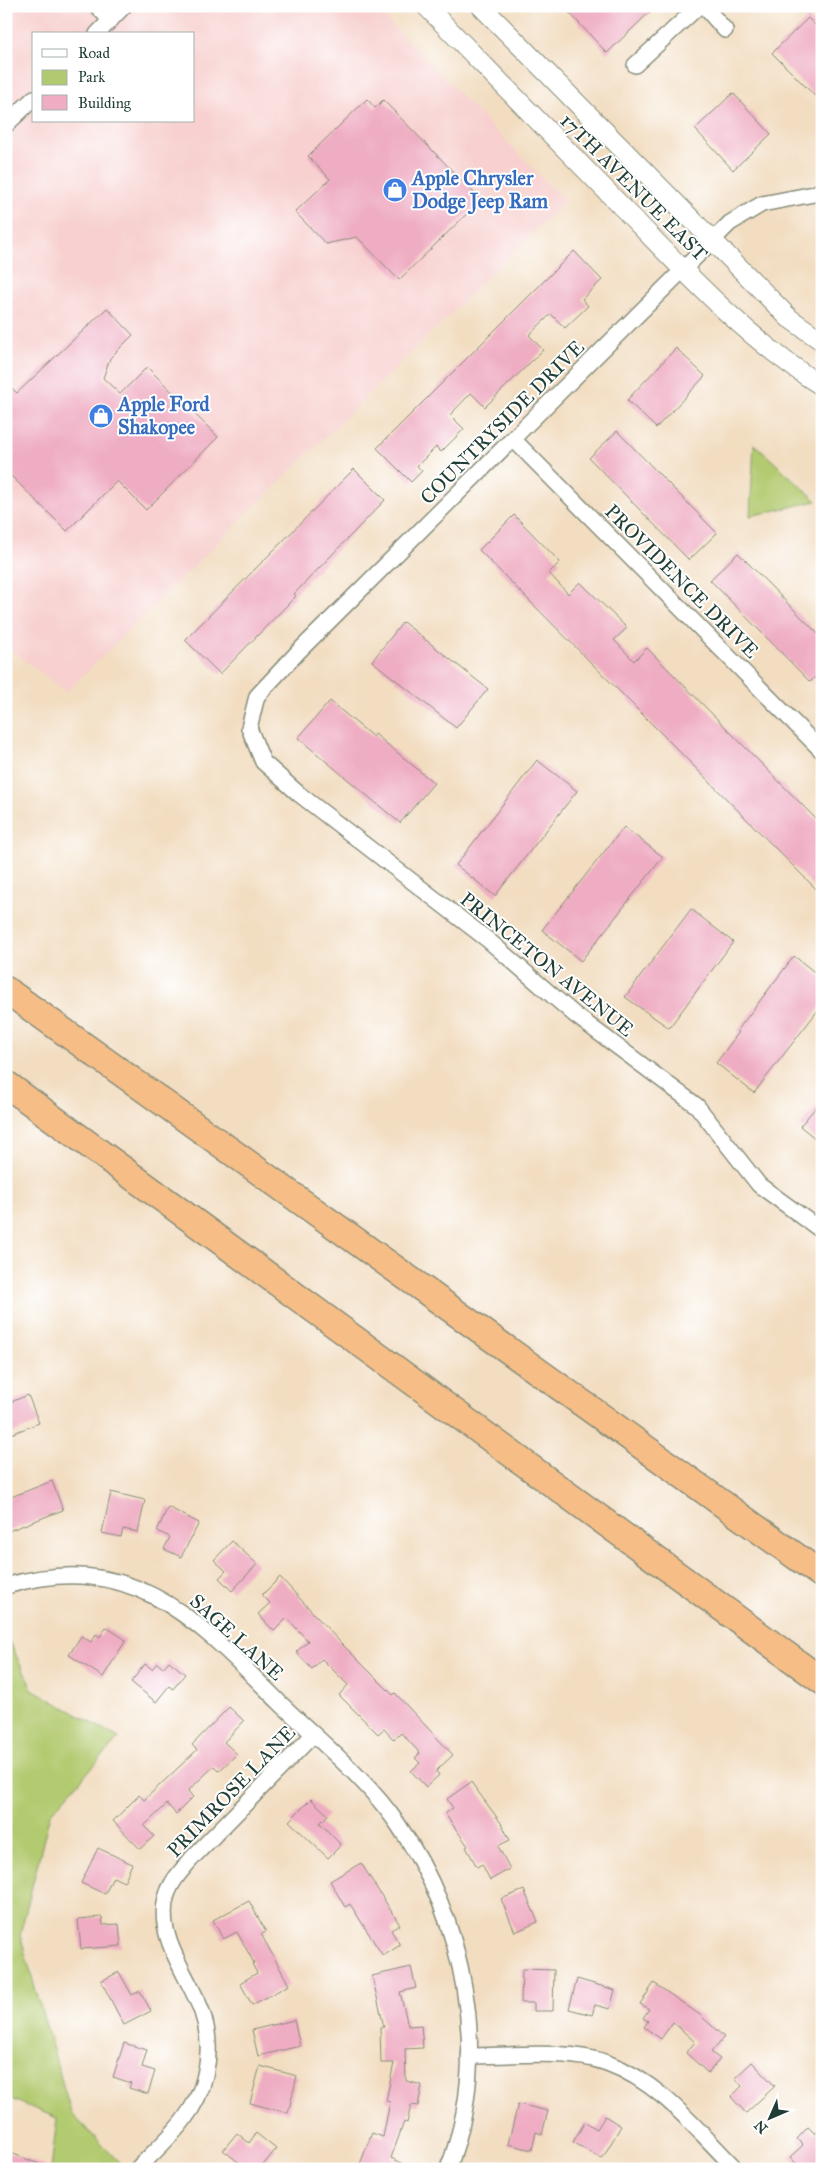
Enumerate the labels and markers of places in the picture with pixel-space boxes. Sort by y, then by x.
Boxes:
place label: Apple Chrysler Dodge Jeep Ram [410,166,548,215]
shop icon: Apple Chrysler Dodge Jeep Ram [382,177,408,203]
place label: Apple Ford Shakopee [116,392,211,440]
shop icon: Apple Ford Shakopee [88,403,114,429]

